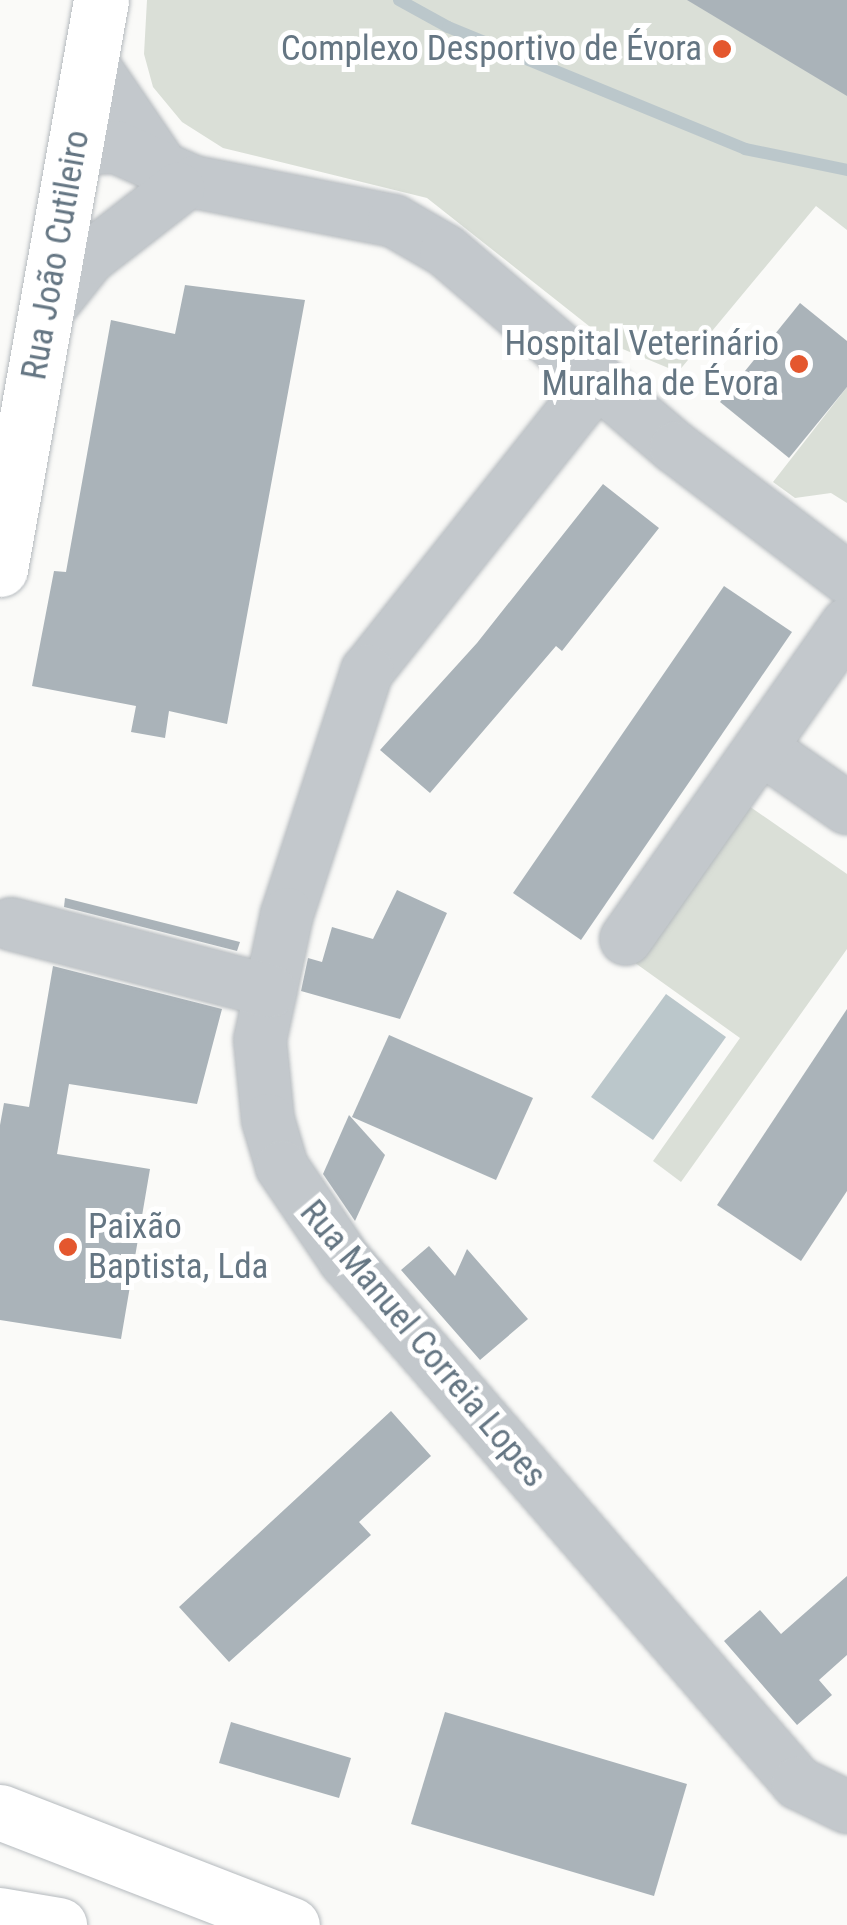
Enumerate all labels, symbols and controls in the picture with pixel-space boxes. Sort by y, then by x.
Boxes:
place label: Complexo Desportivo de Évora [281,28,702,70]
marker: Complexo Desportivo de Évora [711,38,733,60]
street label: Rua João Cutileiro [13,127,99,383]
place label: Hospital Veterinário Muralha de Évora [505,323,779,405]
marker: Hospital Veterinário Muralha de Évora [788,353,810,375]
street label: Rua Manuel Correia Lopes [291,1192,555,1496]
place label: Paixão Baptista, Lda [88,1206,268,1288]
marker: Paixão Baptista, Lda [57,1236,79,1258]

